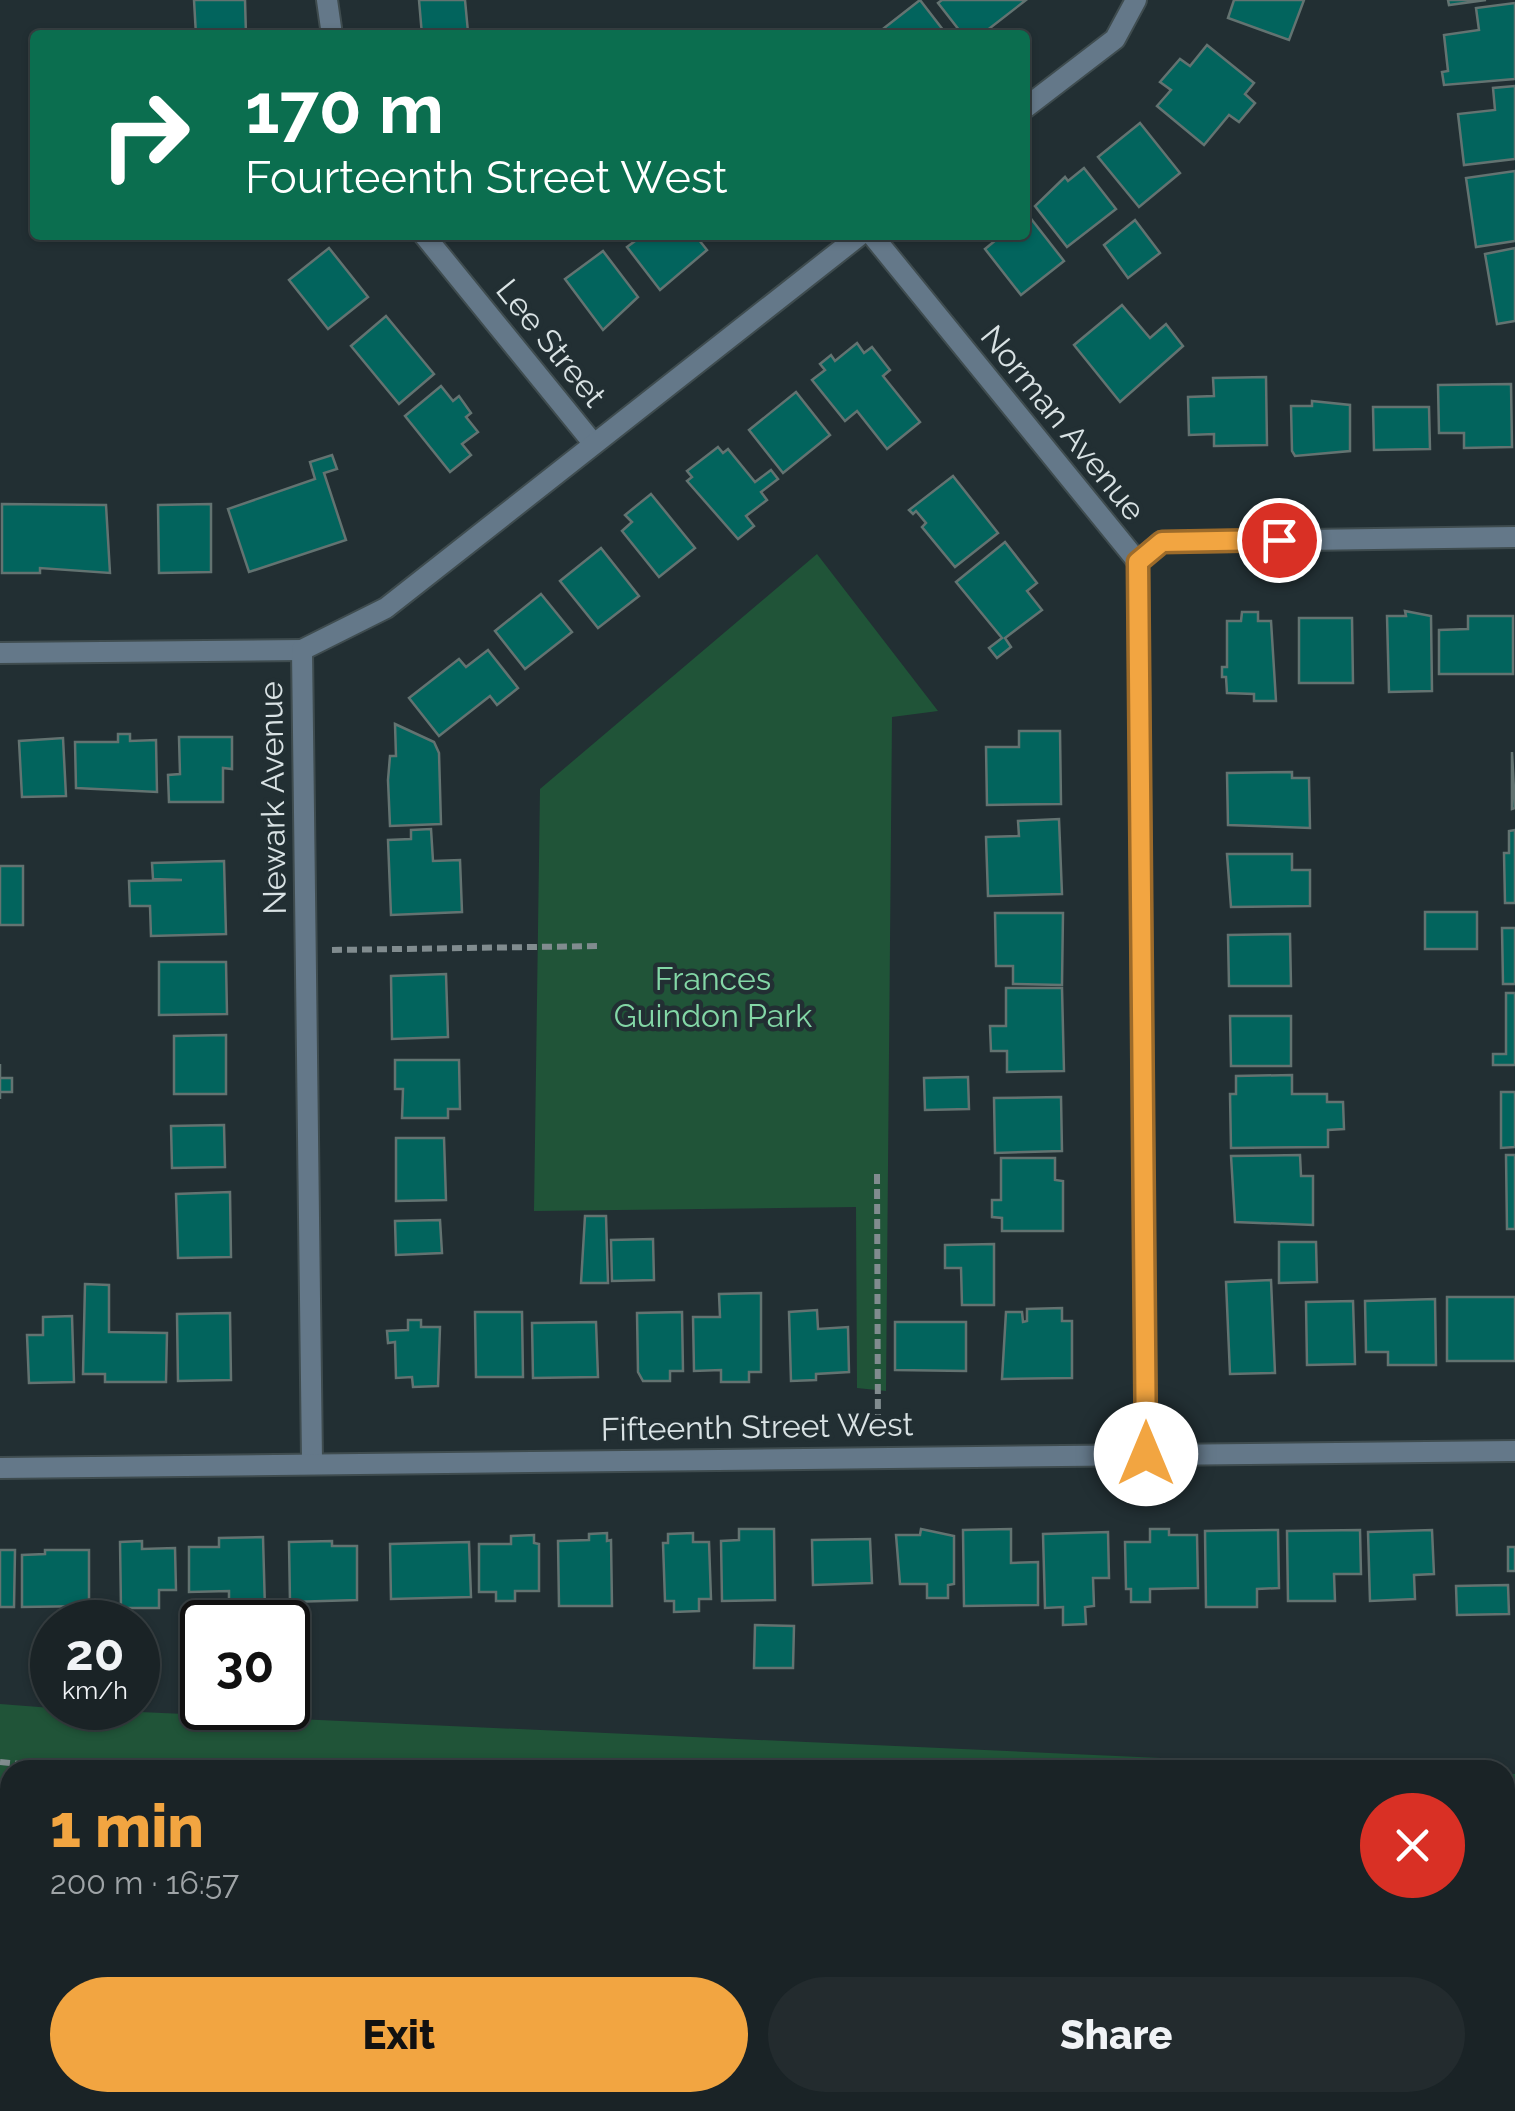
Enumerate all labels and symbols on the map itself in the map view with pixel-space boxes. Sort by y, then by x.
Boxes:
street label: Lee Street [489,272,614,414]
street label: Norman Avenue [974,318,1153,527]
pin [1237,498,1322,583]
street label: Newark Avenue [252,681,293,915]
park label: Frances Guindon Park [614,960,812,1034]
position arrow [1094,1402,1198,1506]
street label: Fifteenth Street West [600,1405,914,1448]
speed limit sign: 30 [180,1600,310,1730]

